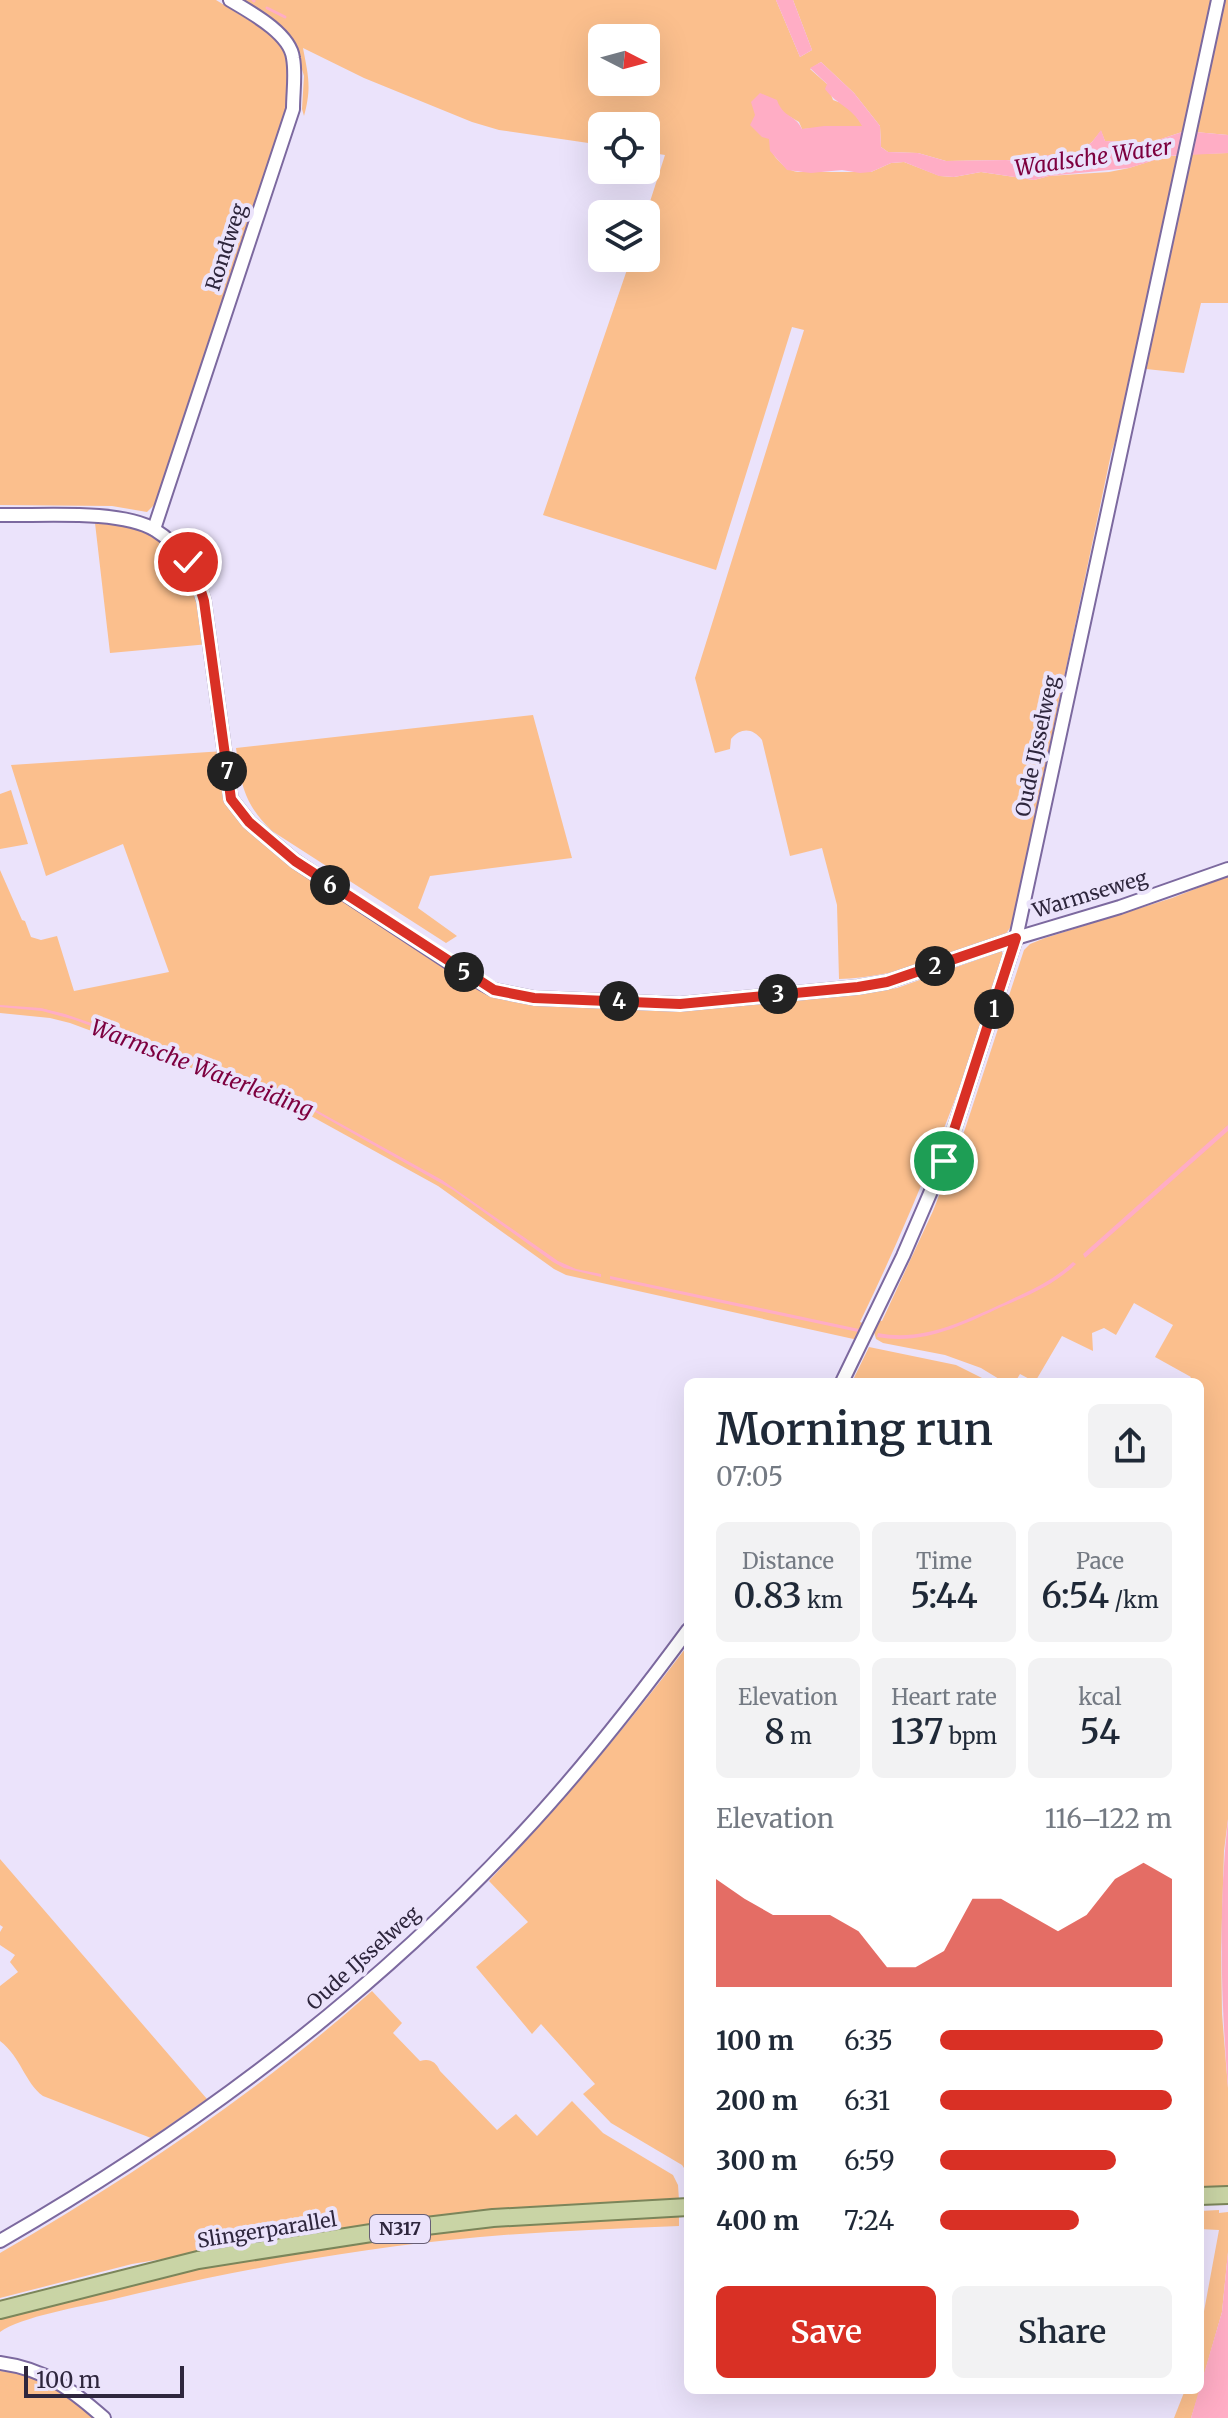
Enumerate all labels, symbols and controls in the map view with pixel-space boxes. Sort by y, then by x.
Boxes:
north arrow [588,24,660,96]
map controls [588,24,660,272]
button: locate [588,112,660,184]
water label: Waalsche Water [1013,132,1174,182]
street label: Rondweg [200,200,251,294]
button: layers [588,200,660,272]
pin [154,528,222,596]
icon: check [166,540,210,584]
street label: Oude IJsselweg [1009,673,1064,819]
pin: 7 [207,751,247,791]
text: 7 [220,757,234,785]
street label: Warmseweg [1029,864,1150,923]
pin: 6 [310,865,350,905]
text: 6 [323,871,337,899]
pin: 2 [915,946,955,986]
pin: 5 [444,952,484,992]
text: 2 [929,952,941,980]
text: 5 [458,958,470,986]
pin: 3 [758,974,798,1014]
text: 3 [772,980,784,1008]
pin: 4 [599,981,639,1021]
text: 4 [612,987,626,1015]
pin: 1 [974,989,1014,1029]
text: 1 [989,995,999,1023]
water label: Warmsche Waterleiding [87,1013,317,1123]
pin [910,1127,978,1195]
icon: arrive [922,1139,966,1183]
text: Morning run [716,1402,993,1457]
button: share [1088,1404,1172,1488]
text: 07:05 [716,1460,783,1493]
text: Distance [742,1547,834,1575]
text: Time [916,1547,972,1575]
text: Pace [1076,1547,1124,1575]
text: 0.83 [733,1575,802,1617]
text: 5:44 [910,1575,978,1617]
text: 6:54 [1041,1575,1109,1617]
text: km [802,1586,843,1614]
text: /km [1109,1586,1159,1614]
text: Elevation [738,1683,838,1711]
text: Heart rate [891,1683,997,1711]
text: kcal [1078,1683,1122,1711]
text: 8 [764,1711,785,1753]
text: 137 [891,1711,943,1753]
text: 54 [1080,1711,1120,1753]
text: m [785,1722,812,1750]
text: bpm [943,1722,997,1750]
text: Elevation [716,1802,834,1835]
text: 116–122 m [1045,1802,1172,1835]
street label: Oude IJsselweg [301,1900,424,2015]
text: 100 m [716,2024,794,2057]
text: 6:35 [844,2024,893,2057]
text: 200 m [716,2084,798,2117]
text: 6:31 [844,2084,890,2117]
text: 300 m [716,2144,797,2177]
text: 6:59 [844,2144,895,2177]
text: 400 m [716,2204,799,2237]
text: 7:24 [844,2204,894,2237]
street label: Slingerparallel [195,2206,338,2253]
road number: N317 [370,2215,430,2243]
button: Save [716,2286,936,2378]
button: Share [952,2286,1172,2378]
scale bar [24,2362,184,2398]
text: 100 m [36,2366,101,2394]

